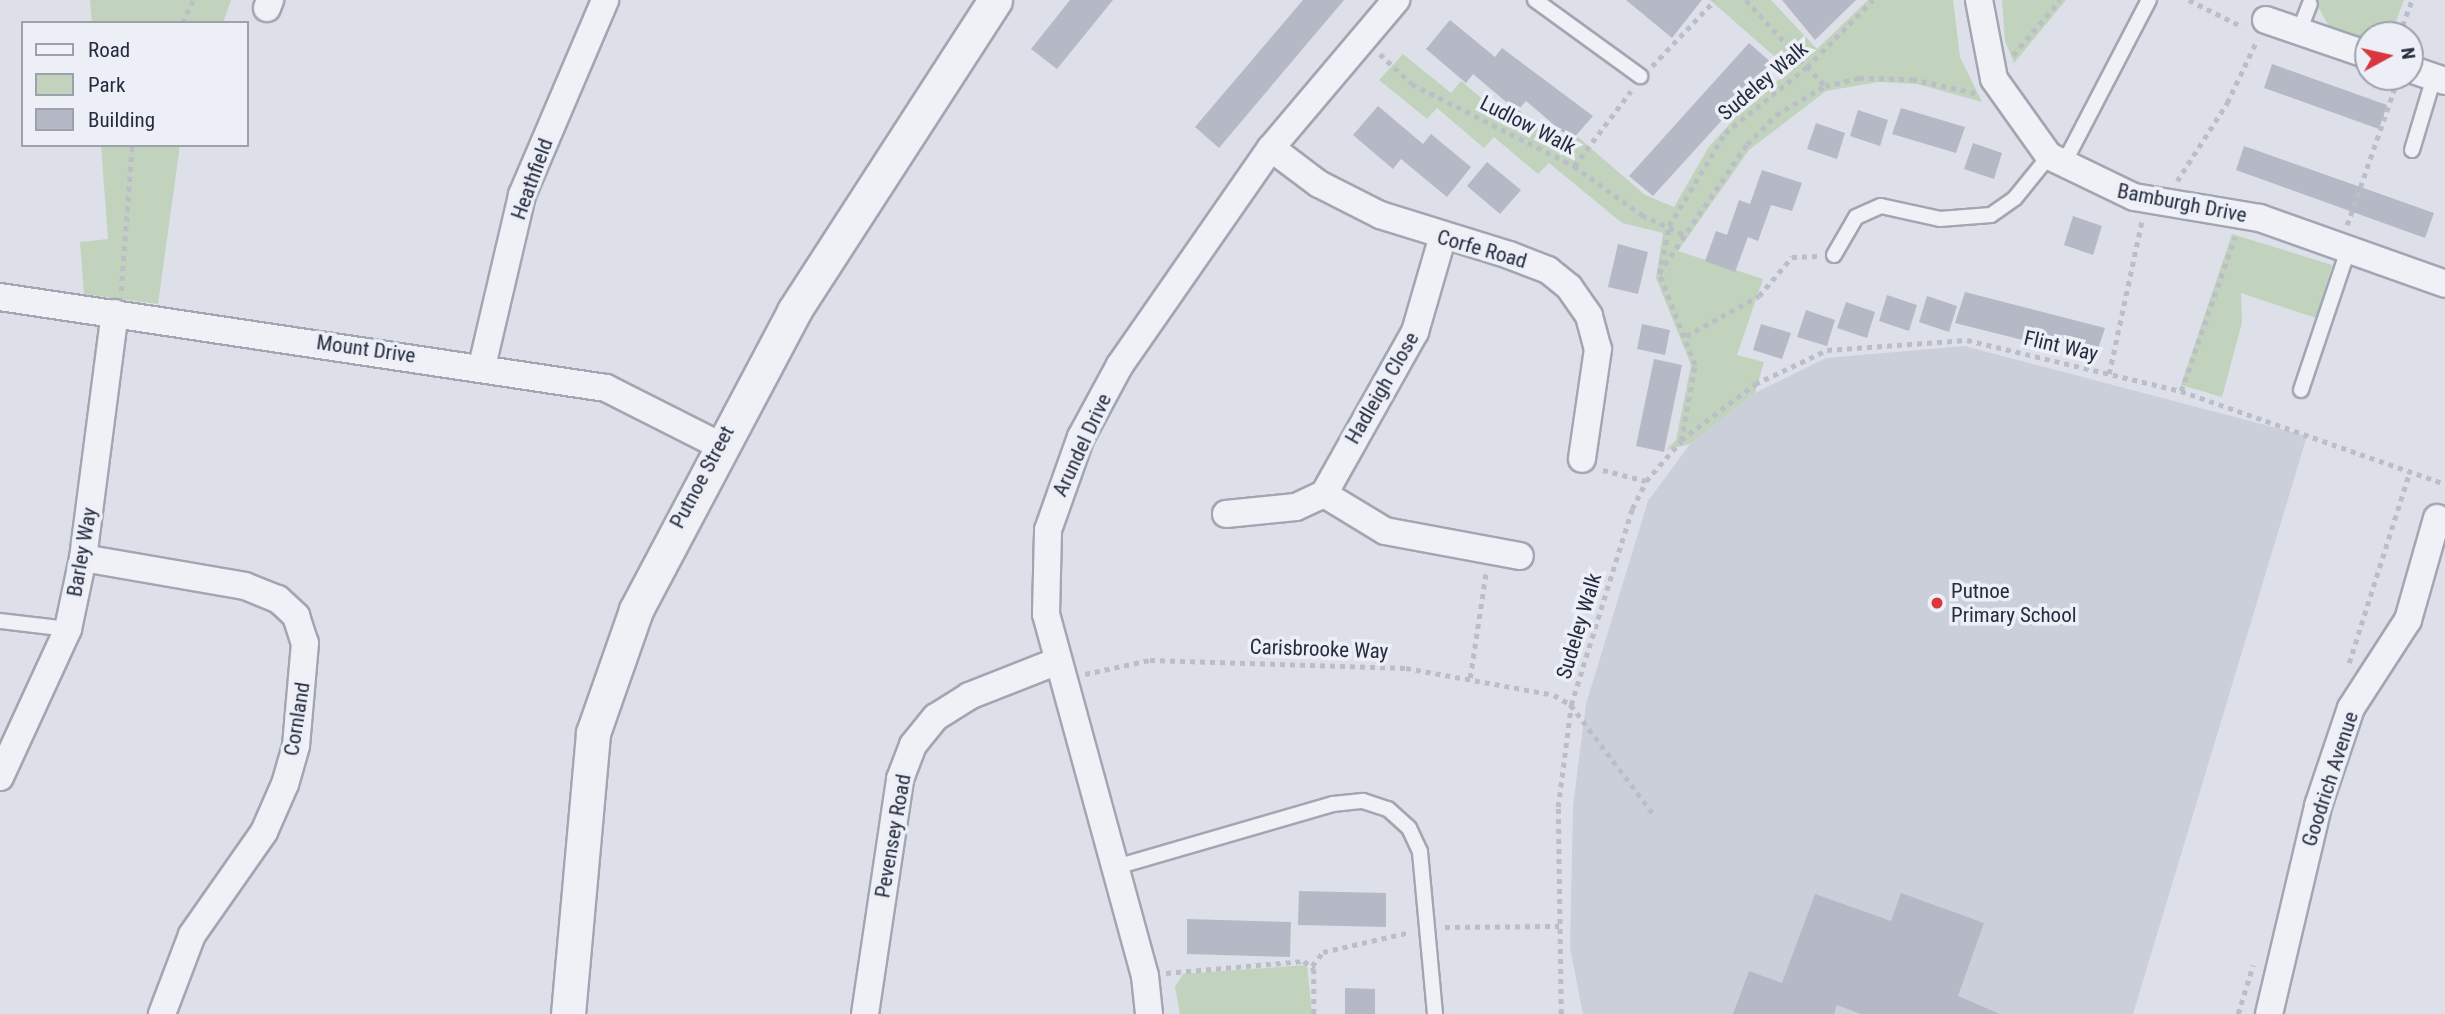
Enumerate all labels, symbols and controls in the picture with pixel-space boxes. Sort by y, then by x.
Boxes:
legend [21,21,248,147]
north arrow [2354,21,2424,91]
street label: Sudeley Walk [1713,36,1813,126]
text: Road [88,38,130,62]
text: N [2396,46,2421,61]
text: Park [88,73,125,97]
street label: Ludlow Walk [1476,90,1580,160]
text: Building [88,108,155,132]
street label: Heathfield [506,135,558,223]
street label: Bamburgh Drive [2115,178,2249,228]
street label: Corfe Road [1434,224,1530,274]
street label: Flint Way [2022,325,2100,367]
street label: Hadleigh Close [1340,328,1424,448]
street label: Mount Drive [315,330,417,368]
street label: Arundel Drive [1047,390,1117,500]
street label: Putnoe Street [664,421,740,533]
street label: Barley Way [62,505,102,599]
street label: Sudeley Walk [1551,570,1607,682]
place label: Putnoe Primary School [1951,578,2077,628]
marker: Putnoe Primary School [1929,595,1945,611]
street label: Carisbrooke Way [1249,634,1389,664]
street label: Cornland [279,680,315,758]
street label: Goodrich Avenue [2296,708,2364,850]
street label: Pevensey Road [870,772,916,900]

